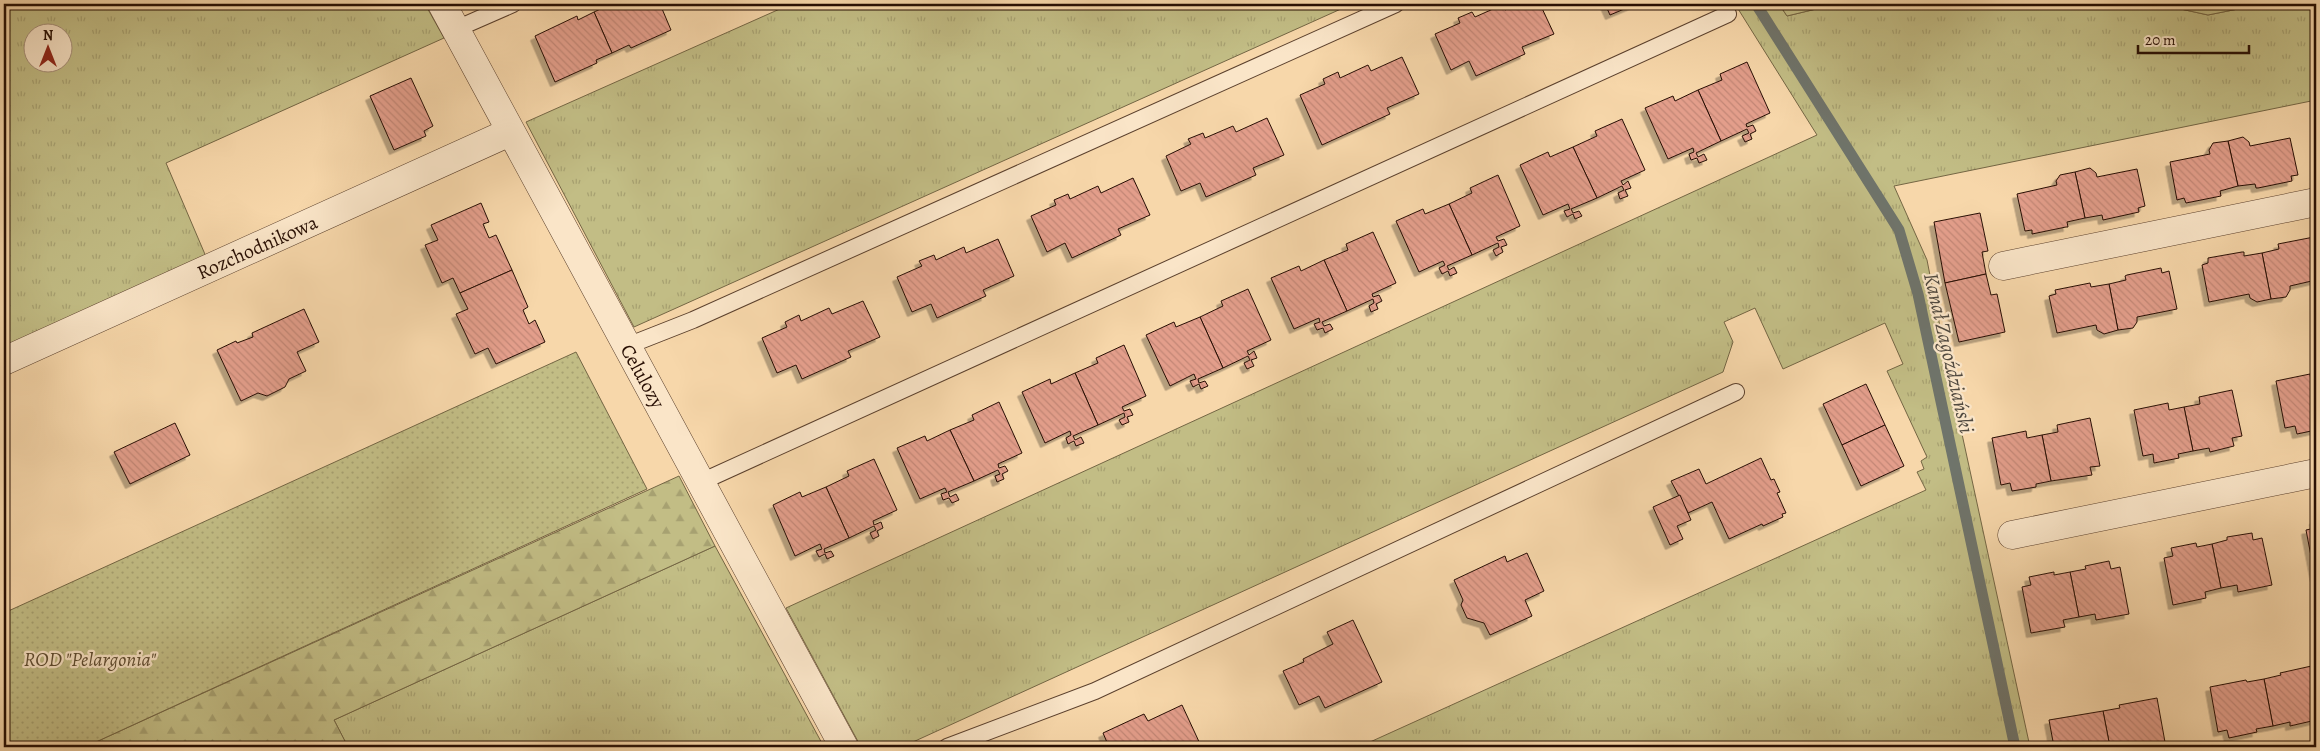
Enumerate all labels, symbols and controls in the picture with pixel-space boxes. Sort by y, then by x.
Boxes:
north arrow [22,22,72,72]
scale bar [2138,22,2249,54]
text: N [43,26,53,45]
text: 20 m [2145,30,2176,50]
street label: Rozchodnikowa [193,209,322,286]
water label: Kanał Zagoździański [1917,270,1981,436]
street label: Celulozy [614,339,672,414]
park label: ROD "Pelargonia" [24,646,157,673]

